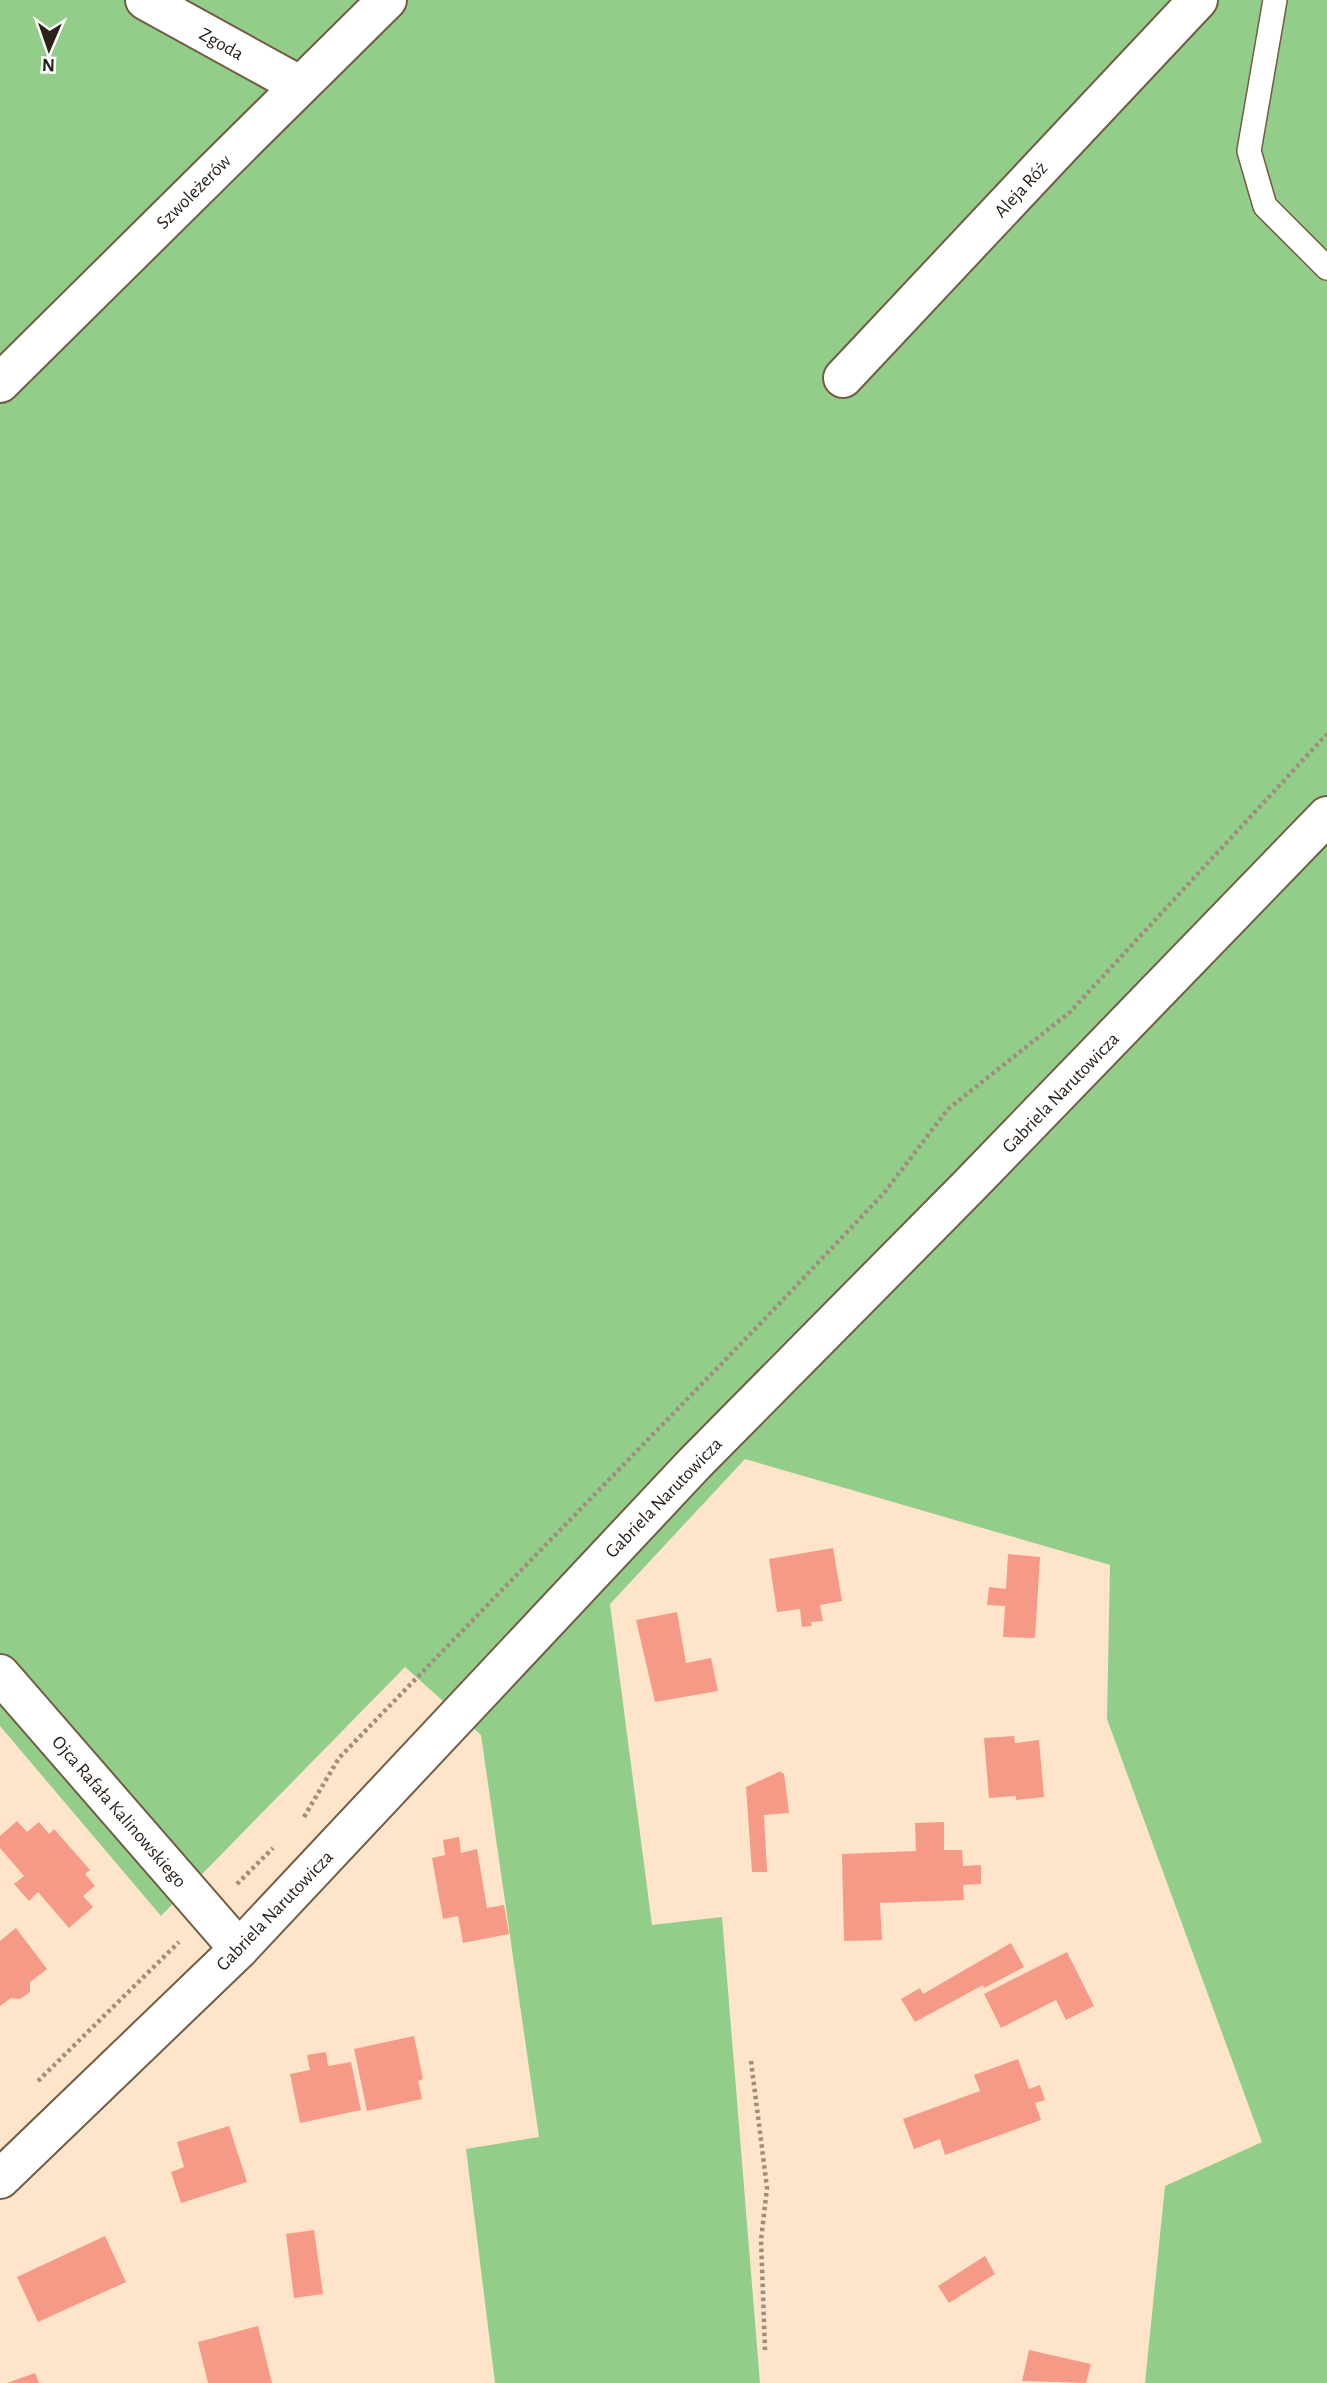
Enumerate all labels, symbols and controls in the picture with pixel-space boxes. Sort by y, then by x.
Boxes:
north arrow [14,14,84,84]
street label: Zgoda [196,25,247,64]
text: N [42,55,55,74]
street label: Szwoleżerów [153,151,235,233]
street label: Aleja Róż [991,159,1051,221]
street label: Gabriela Narutowicza [999,1029,1123,1157]
street label: Gabriela Narutowicza [602,1434,726,1562]
street label: Ojca Rafała Kalinowskiego [48,1733,190,1891]
street label: Gabriela Narutowicza [213,1847,337,1975]

